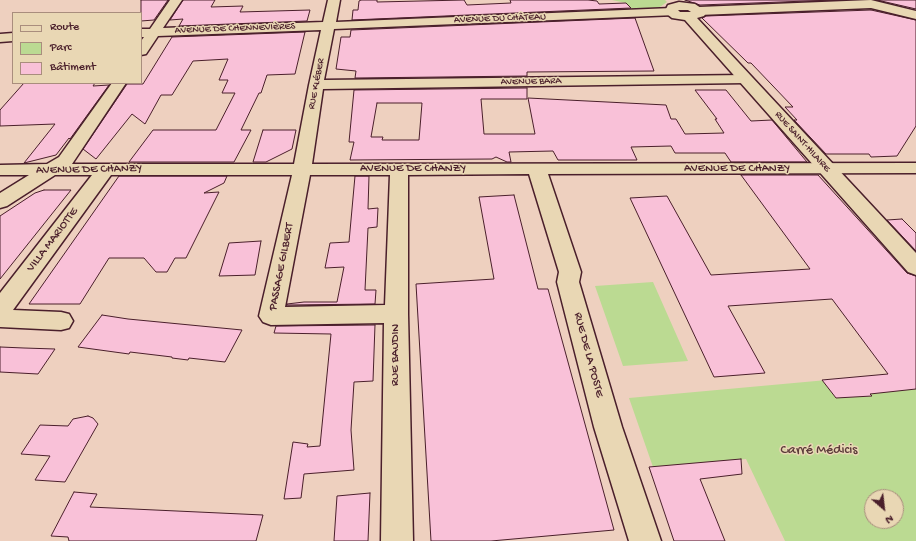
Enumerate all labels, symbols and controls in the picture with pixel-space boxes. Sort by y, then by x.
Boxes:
street label: AVENUE DU CHÂTEAU [454,11,546,27]
legend [12,12,142,84]
text: Route [50,21,79,35]
street label: AVENUE DE CHENNEVIÈRES [175,21,295,37]
text: Parc [50,41,72,55]
street label: RUE KLÉBER [306,58,328,110]
text: Bâtiment [50,61,96,75]
street label: AVENUE BARA [501,75,561,89]
street label: RUE SAINT-HILAIRE [772,109,832,175]
street label: AVENUE DE CHANZY [36,162,142,178]
street label: AVENUE DE CHANZY [360,162,466,176]
street label: AVENUE DE CHANZY [684,162,790,176]
street label: VILLA MARIOTTE [24,205,82,275]
street label: PASSAGE GILBERT [266,222,298,312]
street label: RUE DE LA POSTE [570,311,606,399]
street label: RUE BAUDIN [389,324,403,386]
park label: Carré Médicis [781,443,857,459]
north arrow [864,489,904,529]
text: N [883,512,895,526]

